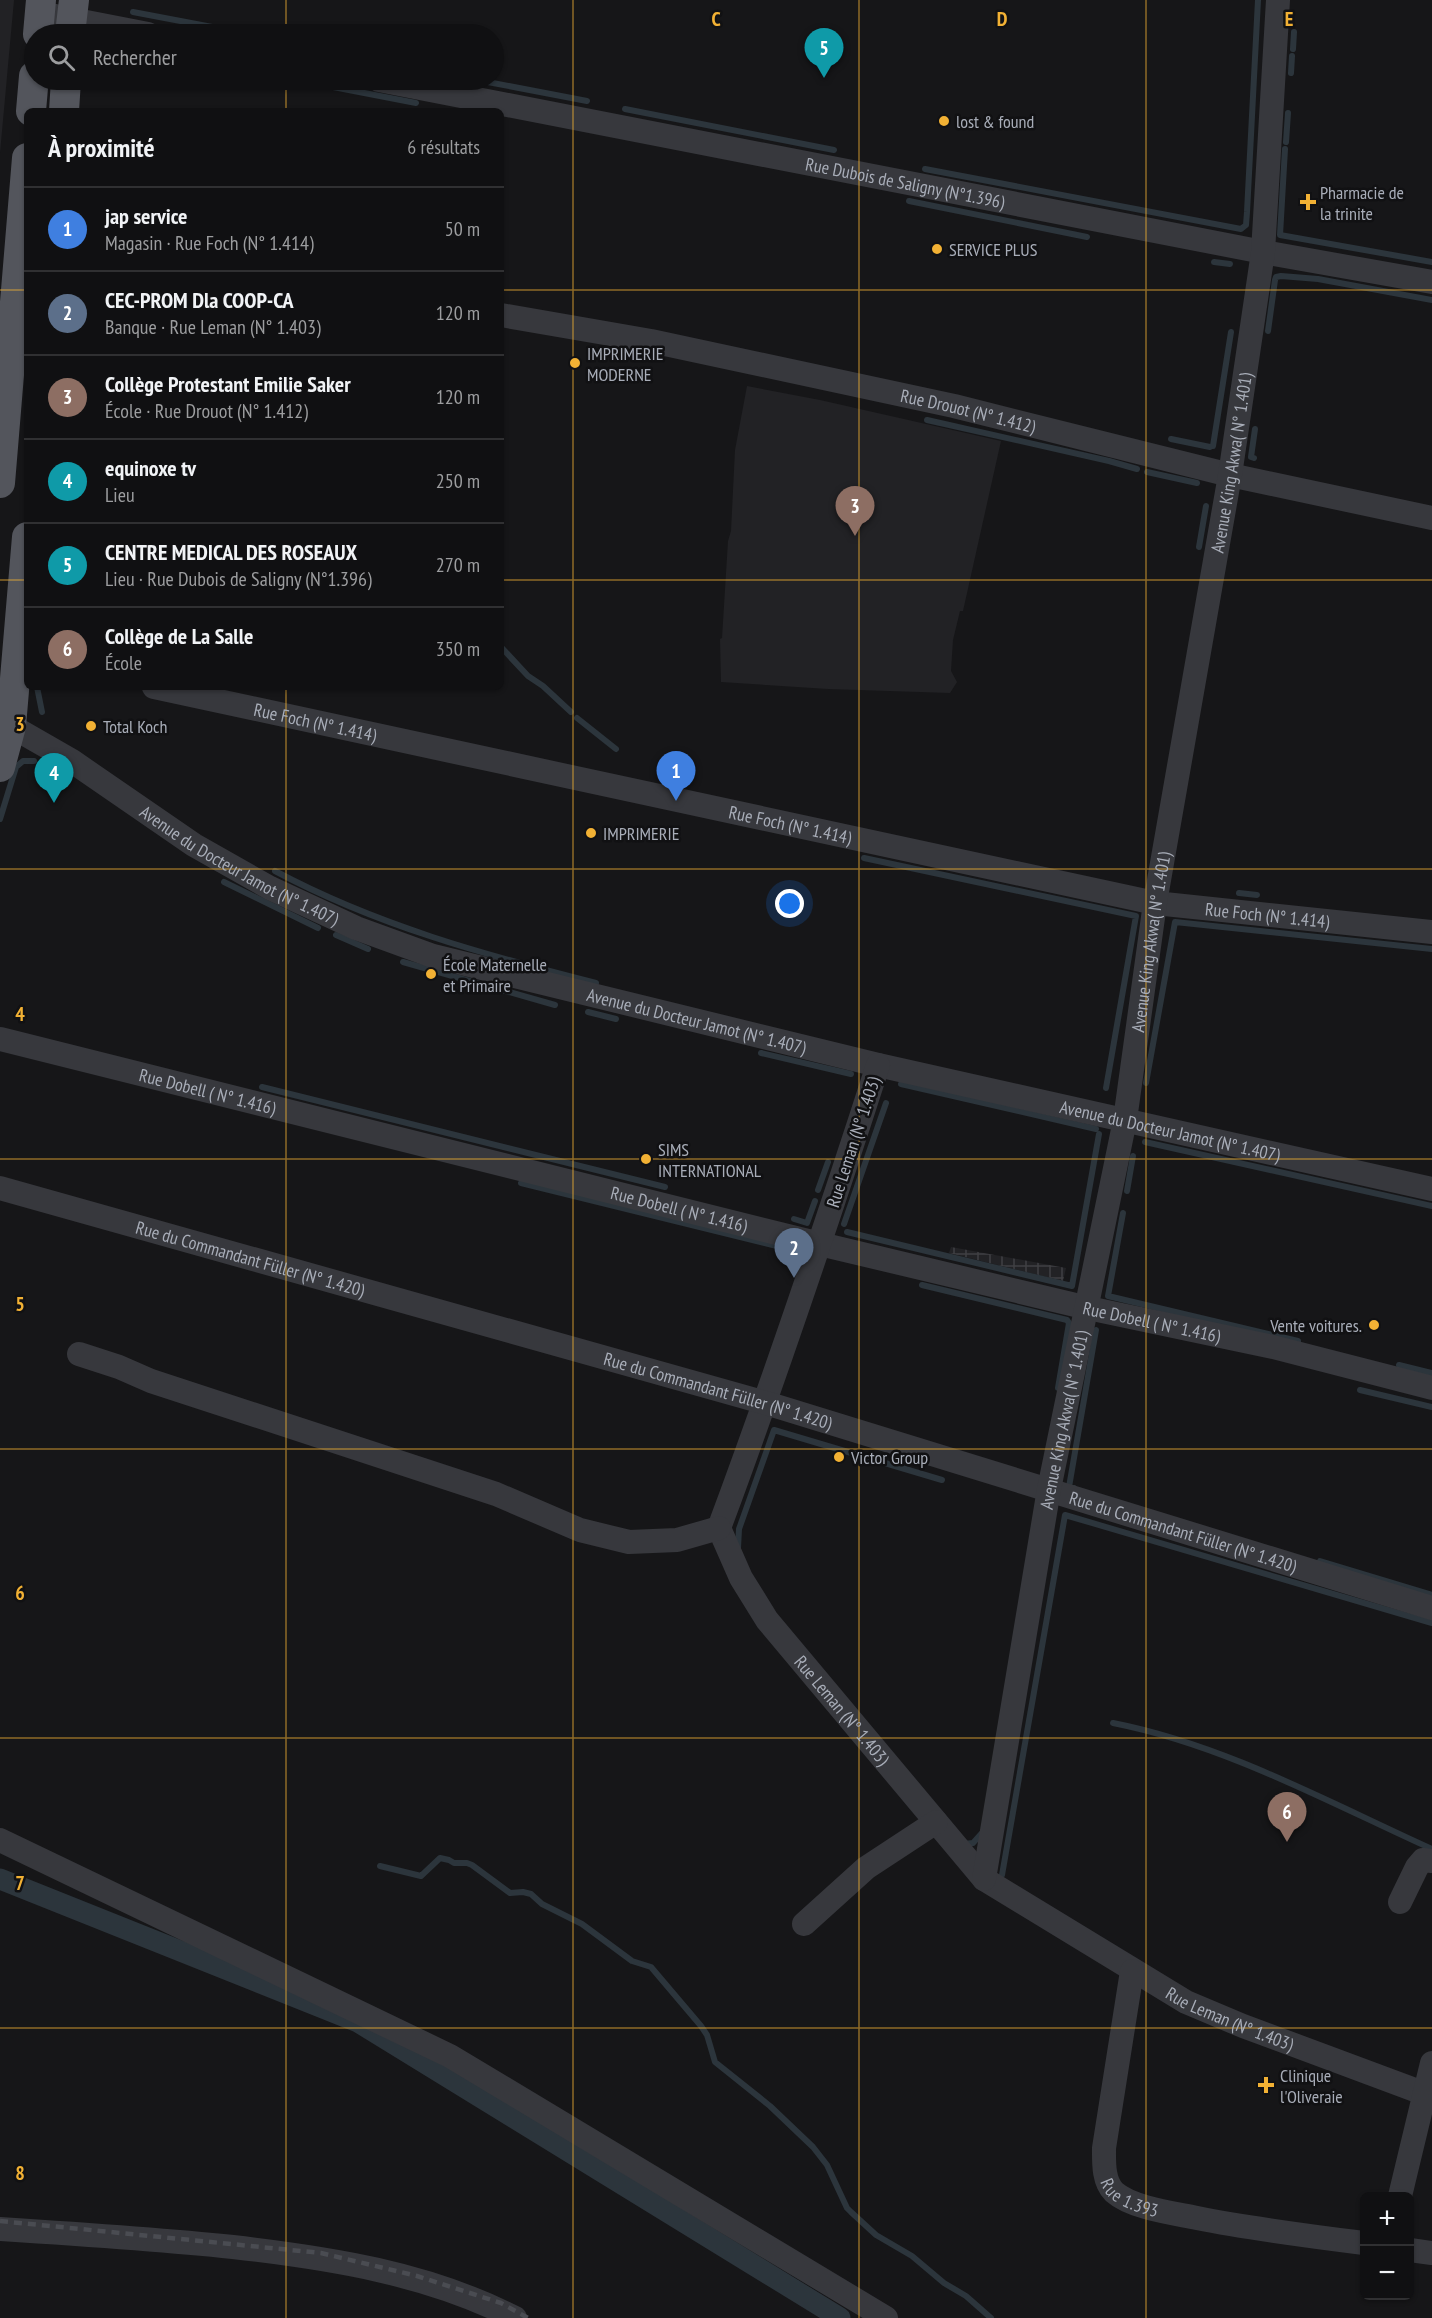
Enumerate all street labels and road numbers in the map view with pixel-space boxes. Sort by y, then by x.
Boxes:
street label: Rue Dubois de Saligny (N°1.396) [804,152,1007,213]
street label: Avenue King Akwa( N° 1.401) [1205,370,1257,555]
street label: Rue Drouot (N° 1.412) [899,383,1039,438]
street label: Rue Foch (N° 1.414) [252,697,380,746]
street label: Avenue du Docteur Jamot (N° 1.407) [136,800,343,930]
street label: Rue Foch (N° 1.414) [727,800,855,849]
street label: Avenue King Akwa( N° 1.401) [1126,849,1175,1034]
street label: Rue Foch (N° 1.414) [1204,897,1331,933]
street label: Avenue du Docteur Jamot (N° 1.407) [585,983,809,1059]
street label: Rue Dobell ( N° 1.416) [137,1063,279,1119]
street label: Rue Leman (N° 1.403) [821,1073,885,1210]
street label: Avenue du Docteur Jamot (N° 1.407) [1058,1095,1283,1166]
street label: Rue Dobell ( N° 1.416) [608,1181,751,1237]
street label: Rue du Commandant Füller (N° 1.420) [133,1215,368,1302]
street label: Rue Dobell ( N° 1.416) [1081,1296,1223,1347]
street label: Avenue King Akwa( N° 1.401) [1034,1328,1093,1511]
street label: Rue du Commandant Füller (N° 1.420) [601,1347,836,1434]
street label: Rue du Commandant Füller (N° 1.420) [1067,1486,1300,1577]
street label: Rue Leman (N° 1.403) [790,1650,895,1770]
street label: Rue Leman (N° 1.403) [1162,1981,1298,2056]
street label: Rue 1.393 [1096,2174,1161,2221]

